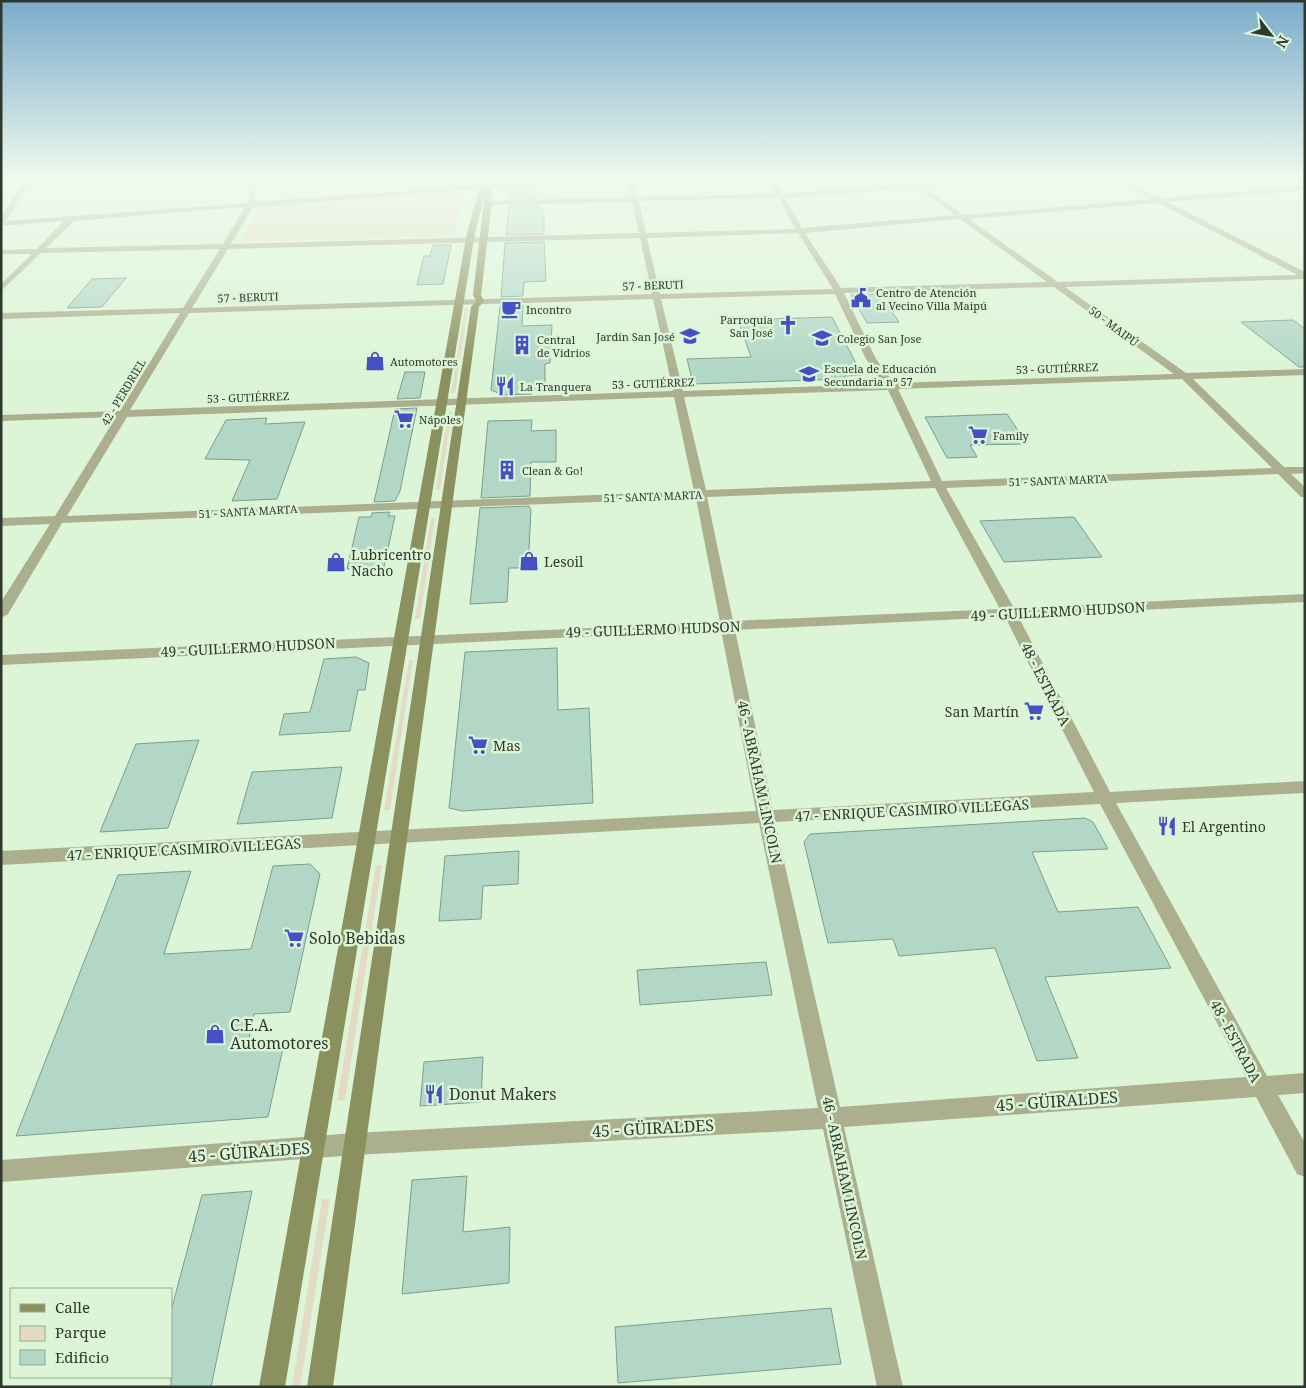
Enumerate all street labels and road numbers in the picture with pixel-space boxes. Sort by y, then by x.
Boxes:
street label: 57 - BERUTI [622,276,684,294]
street label: 57 - BERUTI [217,288,279,306]
street label: 50 - MAIPÚ [1086,303,1142,350]
street label: 42 - PERDRIEL [97,356,149,428]
street label: 53 - GUTIÉRREZ [1015,359,1099,377]
street label: 53 - GUTIÉRREZ [611,374,695,392]
street label: 53 - GUTIÉRREZ [206,388,290,406]
street label: 51 - SANTA MARTA [1008,471,1108,489]
street label: 51 - SANTA MARTA [603,487,703,505]
street label: 51 - SANTA MARTA [198,501,298,521]
street label: 49 - GUILLERMO HUDSON [970,597,1146,625]
street label: 49 - GUILLERMO HUDSON [565,616,741,642]
street label: 49 - GUILLERMO HUDSON [160,633,336,661]
street label: 48 - ESTRADA [1017,639,1075,729]
street label: 46 - ABRAHAM LINCOLN [733,699,787,865]
street label: 47 - ENRIQUE CASIMIRO VILLEGAS [794,794,1030,826]
street label: 47 - ENRIQUE CASIMIRO VILLEGAS [66,833,302,865]
street label: 48 - ESTRADA [1206,996,1266,1086]
street label: 45 - GÜIRALDES [995,1086,1119,1116]
street label: 46 - ABRAHAM LINCOLN [818,1095,872,1261]
street label: 45 - GÜIRALDES [592,1114,714,1142]
street label: 45 - GÜIRALDES [187,1137,311,1167]

